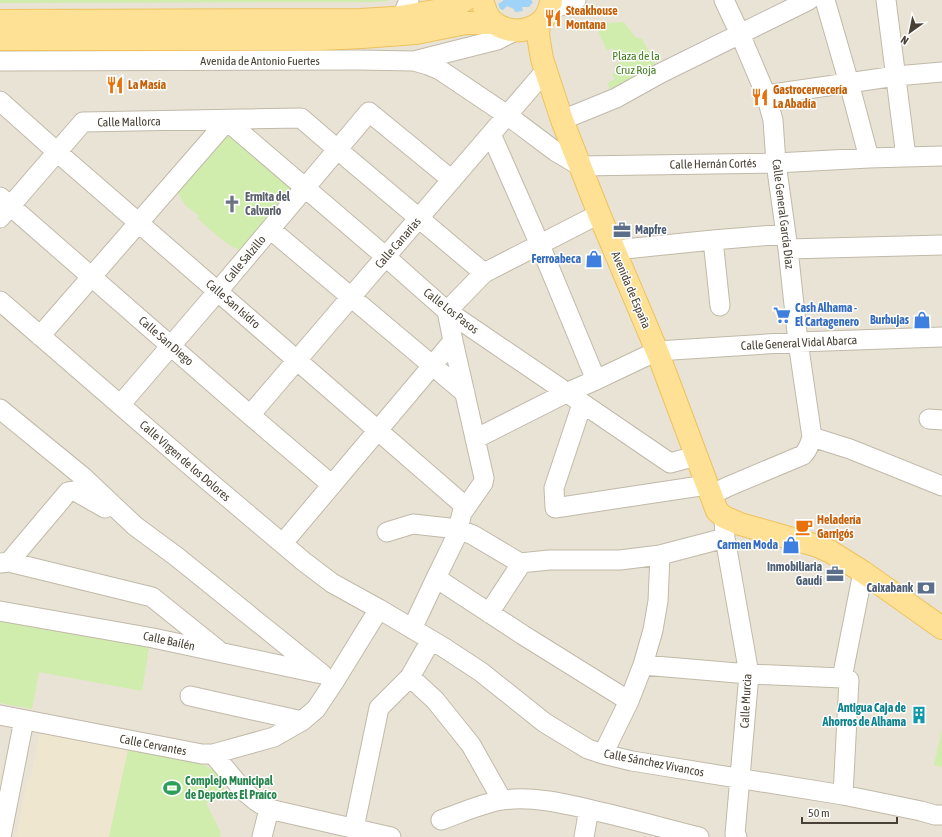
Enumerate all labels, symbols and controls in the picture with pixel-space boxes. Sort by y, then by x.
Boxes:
place label: Steakhouse Montana [566,4,618,32]
restaurant icon: Steakhouse Montana [543,8,563,28]
north arrow [890,12,930,52]
text: N [899,34,911,47]
park label: Plaza de la Cruz Roja [612,49,660,77]
street label: Avenida de Antonio Fuertes [200,54,320,68]
restaurant icon: La Masía [105,75,125,95]
place label: La Masía [128,78,166,92]
place label: Gastrocervecería La Abadía [773,83,848,111]
restaurant icon: Gastrocervecería La Abadía [750,87,770,107]
street label: Calle Mallorca [97,114,161,130]
street label: Calle Hernán Cortés [670,156,756,172]
street label: Calle General García Díaz [769,158,797,270]
place label: Ermita del Calvario [245,190,291,218]
church icon: Ermita del Calvario [222,194,242,214]
street label: Calle Canarias [372,215,424,271]
office icon: Mapfre [612,220,632,240]
place label: Mapfre [635,223,667,237]
street label: Calle Salzillo [221,232,269,285]
shop icon: Ferroabeca [584,249,604,269]
street label: Avenida de España [608,249,654,331]
place label: Ferroabeca [532,252,581,266]
street label: Calle San Isidro [203,277,263,332]
street label: Calle Los Pasos [421,285,481,337]
place label: Cash Alhama - El Cartagenero [795,301,860,329]
supermarket icon: Cash Alhama - El Cartagenero [772,305,792,325]
shop icon: Burbujas [912,310,932,330]
street label: Calle San Diego [136,313,196,369]
place label: Burbujas [870,313,910,327]
street label: Calle General Vidal Abarca [740,333,858,353]
street label: Calle Virgen de los Dolores [137,418,233,504]
place label: Heladería Garrigós [817,513,862,541]
cafe icon: Heladería Garrigós [794,517,814,537]
shop icon: Carmen Moda [781,535,801,555]
place label: Carmen Moda [717,538,778,552]
place label: Inmobiliaria Gaudí [767,560,822,588]
office icon: Inmobiliaria Gaudí [825,564,845,584]
bank icon: Caixabank [916,578,936,598]
place label: Caixabank [866,581,914,595]
street label: Calle Bailén [142,629,196,653]
street label: Calle Murcia [738,673,754,729]
place label: Antigua Caja de Ahorros de Alhama [822,701,907,729]
building icon: Antigua Caja de Ahorros de Alhama [909,705,929,725]
street label: Calle Cervantes [118,732,188,758]
street label: Calle Sánchez Vivancos [603,746,705,780]
place label: Complejo Municipal de Deportes El Praíco [185,774,277,802]
sports icon: Complejo Municipal de Deportes El Praíco [162,778,182,798]
scale bar [802,799,897,825]
text: 50 m [808,806,830,820]

